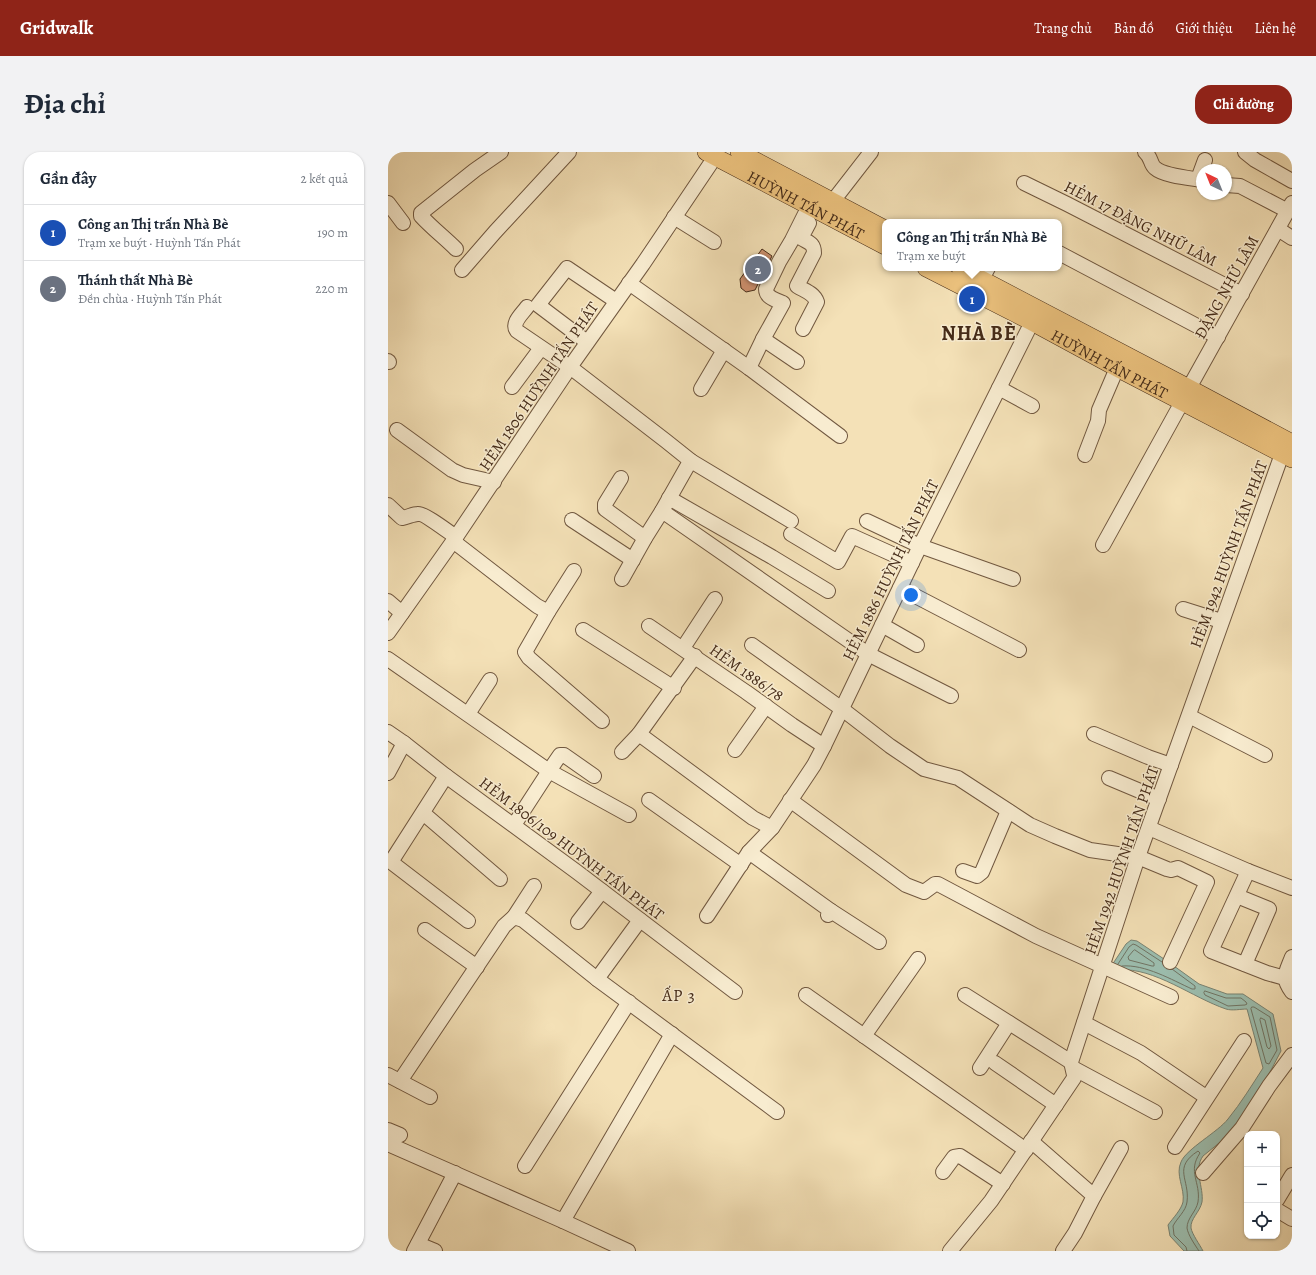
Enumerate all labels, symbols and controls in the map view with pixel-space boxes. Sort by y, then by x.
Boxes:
text: Gridwalk [20,15,93,41]
text: Trang chủ [1034,19,1092,38]
text: Bản đồ [1114,19,1154,38]
text: Giới thiệu [1176,19,1232,38]
text: Liên hệ [1254,19,1296,38]
text: Địa chỉ [24,85,106,123]
button: Chỉ đường [1195,85,1292,124]
north arrow [1196,164,1232,200]
street label: HUỲNH TẤN PHÁT [743,166,868,245]
text: Gần đây [40,167,97,190]
text: 2 kết quả [301,170,348,187]
street label: HẺM 17 ĐẶNG NHỮ LÂM [1060,176,1221,272]
text: Công an Thị trấn Nhà Bè [78,214,229,234]
popup [882,219,1062,271]
text: 1 [51,224,55,241]
text: 190 m [317,224,348,241]
text: Công an Thị trấn Nhà Bè [897,227,1047,247]
street label: ĐẶNG NHỮ LÂM [1189,232,1264,343]
text: Trạm xe buýt · Huỳnh Tấn Phát [78,234,241,251]
text: Trạm xe buýt [897,247,966,264]
pin: 2 [745,254,771,284]
text: Thánh thất Nhà Bè [78,270,193,290]
text: 2 [50,280,56,297]
text: 220 m [315,280,348,297]
pin: 1 [959,284,985,314]
text: Đền chùa · Huỳnh Tấn Phát [78,290,222,307]
street label: HẺM 1806 HUỲNH TẤN PHÁT [474,297,604,475]
district label: NHÀ BÈ [941,320,1017,347]
street label: HUỲNH TẤN PHÁT [1047,324,1172,405]
street label: HẺM 1942 HUỲNH TẤN PHÁT [1185,457,1273,651]
street label: HẺM 1886 HUỲNH TẤN PHÁT [837,476,944,665]
your location [901,585,921,605]
street label: HẺM 1886/78 [705,639,788,707]
street label: HẺM 1942 HUỲNH TẤN PHÁT [1079,763,1165,958]
street label: HẺM 1806/109 HUỲNH TẤN PHÁT [474,772,669,926]
district label: ẤP 3 [661,984,696,1007]
map controls [1244,1131,1280,1239]
button: + [1244,1131,1280,1167]
button: − [1244,1167,1280,1203]
button: locate [1244,1203,1280,1239]

